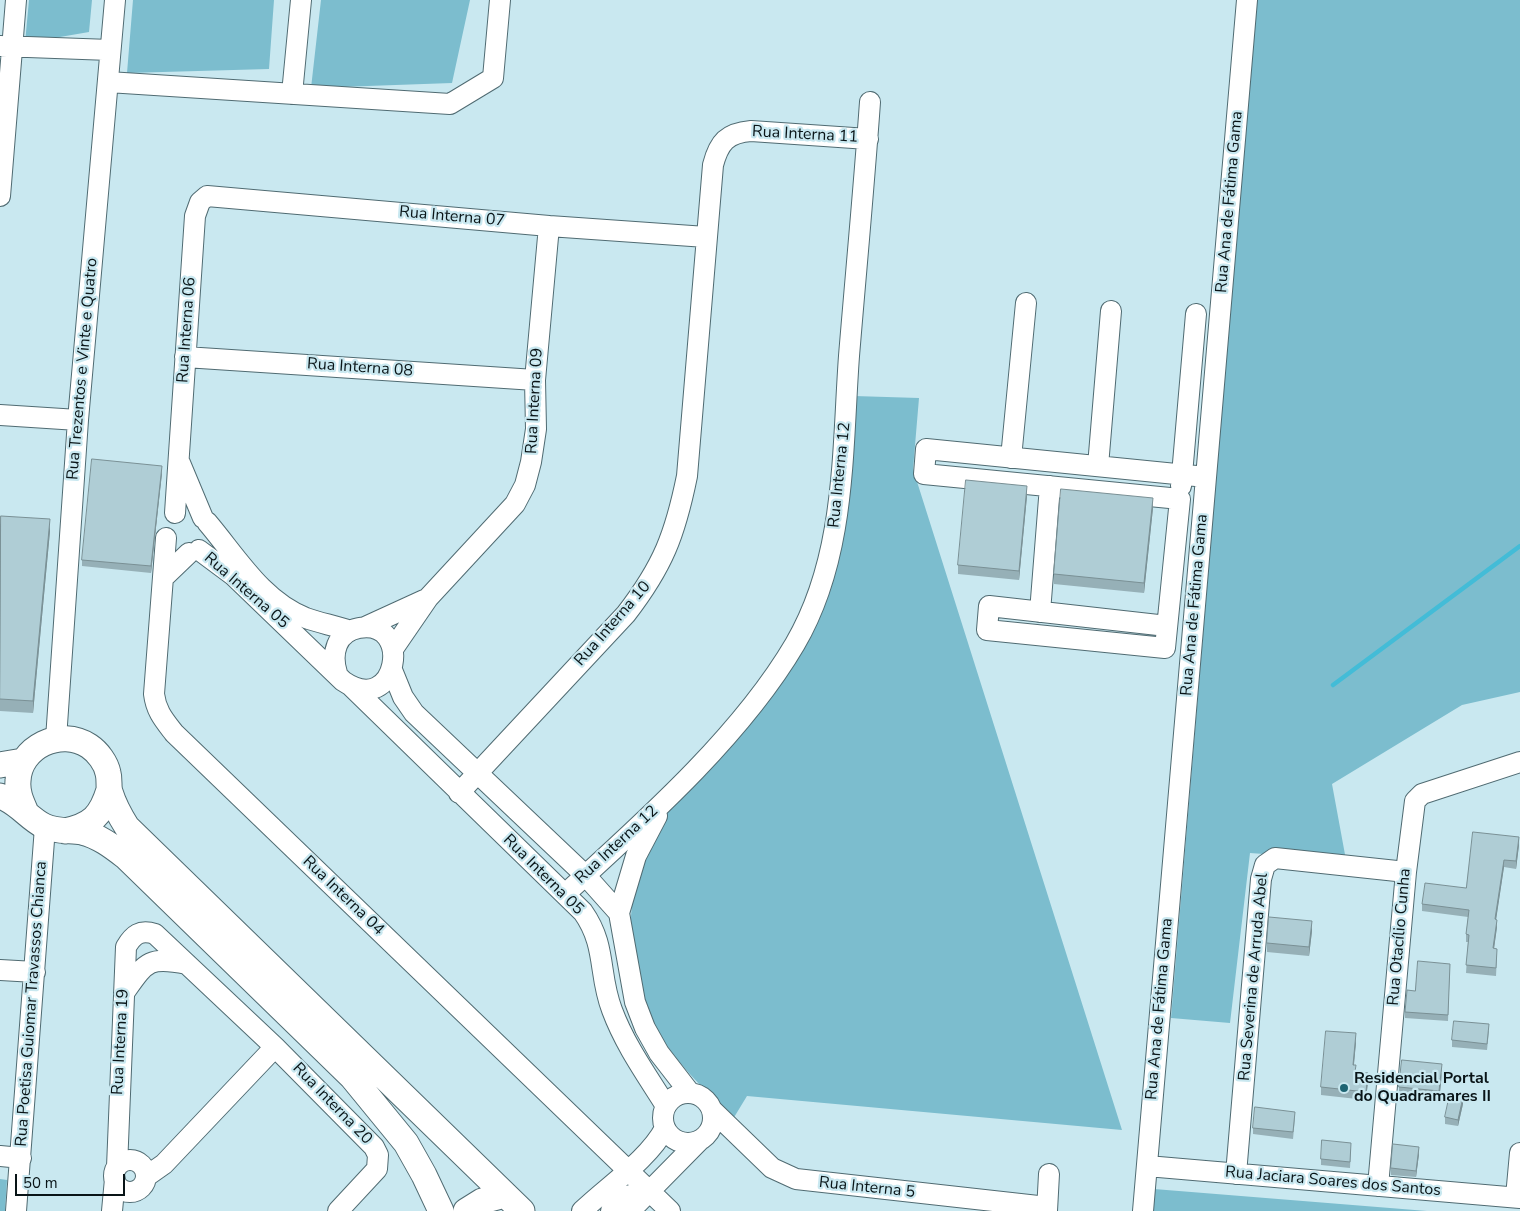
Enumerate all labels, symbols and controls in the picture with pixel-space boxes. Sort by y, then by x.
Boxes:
street label: Rua Ana de Fátima Gama [1212,110,1248,294]
street label: Rua Interna 11 [752,123,858,147]
street label: Rua Interna 07 [398,203,506,231]
street label: Rua Trezentos e Vinte e Quatro [64,257,102,481]
street label: Rua Interna 06 [174,276,200,384]
street label: Rua Interna 09 [523,348,547,454]
street label: Rua Interna 08 [306,355,414,381]
street label: Rua Interna 12 [825,421,855,529]
street label: Rua Ana de Fátima Gama [1177,513,1213,697]
street label: Rua Interna 05 [200,549,292,633]
street label: Rua Interna 10 [571,578,655,670]
street label: Rua Interna 12 [572,802,662,888]
street label: Rua Interna 05 [499,831,587,919]
street label: Rua Interna 04 [298,852,388,940]
street label: Rua Poetisa Guiomar Travassos Chianca [12,861,52,1147]
street label: Rua Otacílio Cunha [1384,868,1416,1006]
street label: Rua Severina de Arruda Abel [1235,872,1273,1082]
street label: Rua Ana de Fátima Gama [1142,917,1178,1101]
street label: Rua Interna 19 [109,989,133,1095]
street label: Rua Interna 20 [288,1059,376,1149]
place label: Residencial Portal do Quadramares II [1354,1069,1491,1107]
marker: Residencial Portal do Quadramares II [1338,1082,1350,1094]
street label: Rua Jaciara Soares dos Santos [1224,1163,1442,1201]
scale bar [18,1164,128,1196]
text: 50 m [23,1173,58,1193]
street label: Rua Interna 5 [818,1173,916,1203]

